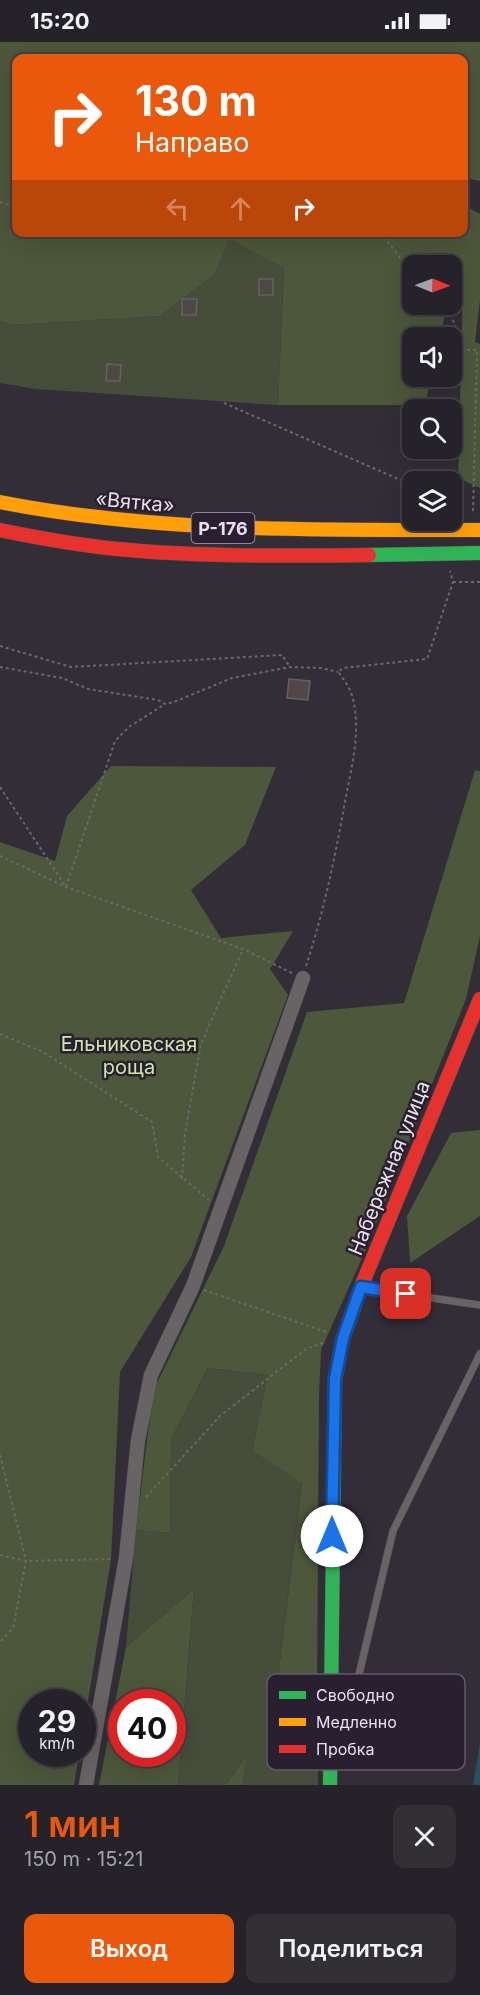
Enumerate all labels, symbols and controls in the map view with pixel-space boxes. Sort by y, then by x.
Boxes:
text: 15:20 [30,8,90,34]
text: 130 m [135,75,257,126]
icon: right [36,78,114,156]
text: Направо [135,126,250,159]
icon: left [161,192,194,225]
icon: ahead [224,192,257,225]
icon: right [287,192,320,225]
north arrow [402,255,462,315]
map controls [402,255,462,531]
button: sound [402,327,462,387]
button: search [402,399,462,459]
button: layers [402,471,462,531]
street label: «Вятка» [95,487,175,517]
road number: Р-176 [192,513,254,543]
park label: Ельниковская роща [61,1032,197,1079]
street label: Набережная улица [343,1077,435,1259]
pin [380,1268,431,1319]
icon: arrive [389,1277,422,1310]
position arrow [300,1504,364,1568]
legend [267,1674,465,1770]
text: Свободно [316,1685,395,1705]
speed limit sign: 40 [108,1689,186,1767]
text: 29 [38,1703,76,1739]
text: Медленно [316,1712,397,1732]
text: km/h [39,1734,75,1753]
text: Пробка [316,1739,374,1759]
text: 1 мин [24,1802,121,1846]
button: close [393,1805,456,1868]
text: 150 m · 15:21 [24,1847,143,1871]
button: Выход [24,1914,234,1983]
button: Поделиться [246,1914,456,1983]

